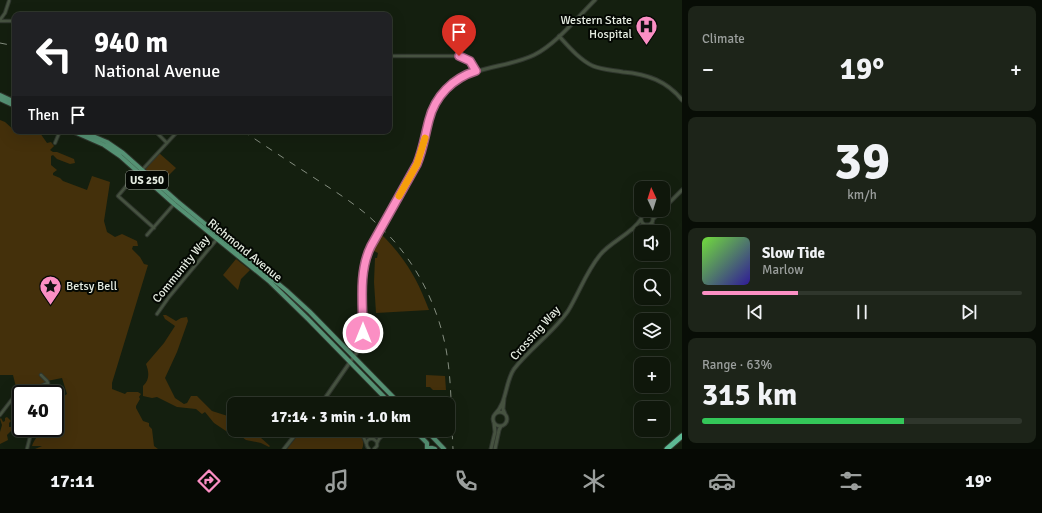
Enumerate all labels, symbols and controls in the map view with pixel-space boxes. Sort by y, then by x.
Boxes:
place label: Western State Hospital [560,13,632,42]
hospital icon: Western State Hospital [634,14,660,47]
pin [442,15,476,56]
icon: arrive [448,21,470,43]
text: 940 m [94,26,168,60]
icon: left [28,28,80,80]
text: Climate [702,31,745,47]
text: 19° [840,51,884,88]
text: − [702,56,714,83]
text: + [1010,56,1022,83]
text: National Avenue [94,60,220,82]
icon: arrive [67,104,89,126]
text: Then [28,106,59,124]
text: 39 [834,129,890,193]
road number: US 250 [126,171,168,189]
north arrow [634,181,670,217]
map controls [634,181,670,437]
text: km/h [847,187,877,203]
street label: Richmond Avenue [204,216,285,285]
button: sound [634,225,670,261]
street label: Community Way [150,232,213,306]
text: Slow Tide [762,244,825,262]
text: Marlow [762,262,804,278]
button: search [634,269,670,305]
place icon: Betsy Bell [38,273,64,306]
place label: Betsy Bell [66,279,118,294]
icon: previous [744,301,766,323]
icon: pause [851,301,873,323]
icon: next [958,301,980,323]
street label: Crossing Way [507,303,564,364]
position arrow [342,312,384,354]
button: layers [634,313,670,349]
button: + [634,357,670,393]
text: Range · 63% [702,357,772,373]
text: 315 km [702,377,797,414]
speed limit sign: 40 [12,385,64,437]
button: − [634,401,670,437]
text: 17:14 · 3 min · 1.0 km [271,408,411,426]
icon: directions [195,467,223,495]
icon: music [323,467,351,495]
icon: phone [452,467,480,495]
icon: climate [580,467,608,495]
icon: car [708,467,736,495]
icon: filters [837,467,865,495]
text: 17:11 [50,470,94,492]
text: 19° [965,470,992,492]

